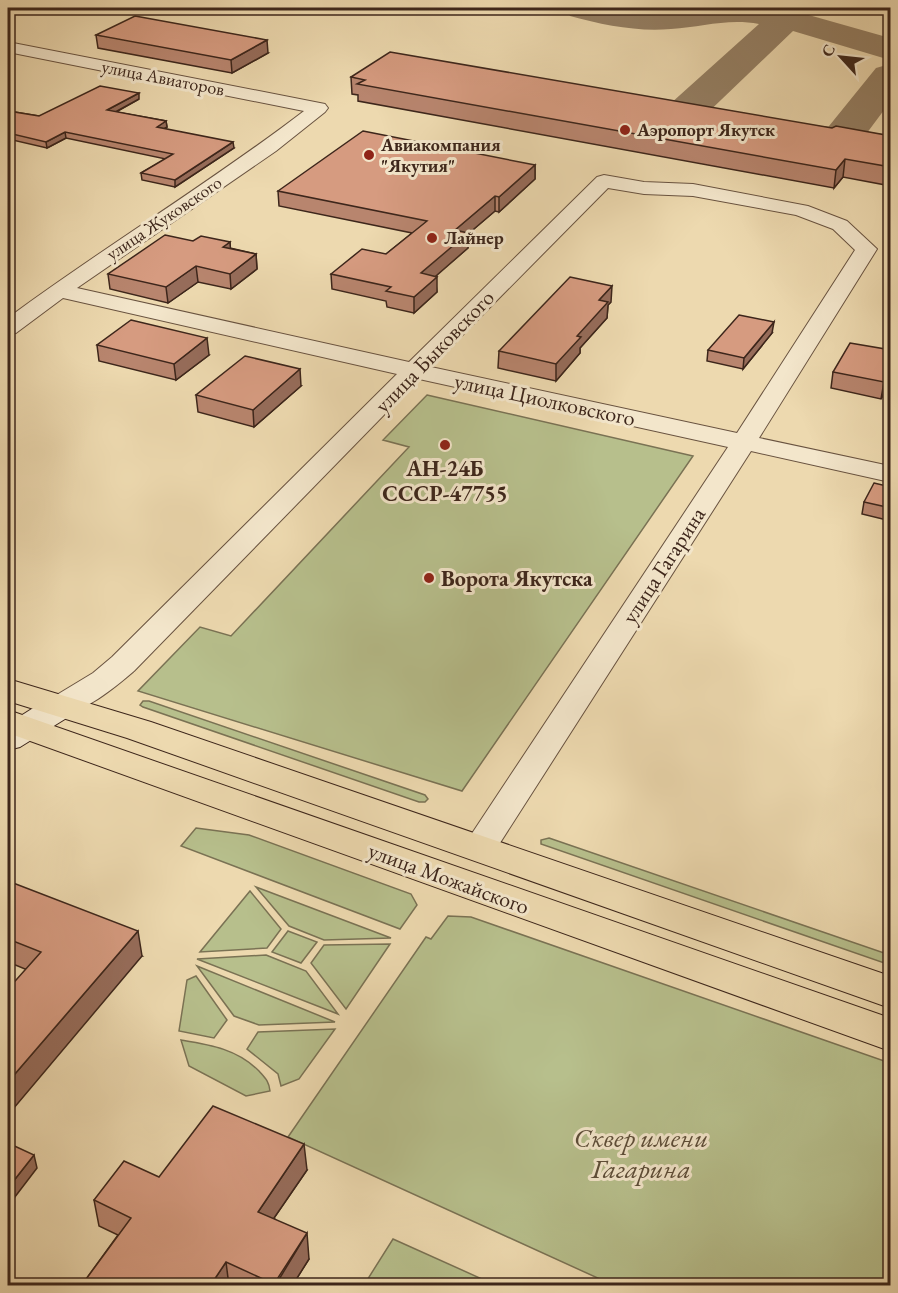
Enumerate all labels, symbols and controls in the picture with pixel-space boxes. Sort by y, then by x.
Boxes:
north arrow [811,27,871,87]
text: С [816,41,840,60]
street label: улица Авиаторов [100,54,227,101]
place label: Аэропорт Якутск [636,118,775,141]
marker: Аэропорт Якутск [618,123,632,137]
place label: Авиакомпания "Якутия" [380,133,501,177]
marker: Авиакомпания "Якутия" [362,148,376,162]
street label: улица Жуковского [101,170,226,265]
place label: Лайнер [444,226,504,249]
marker: Лайнер [425,231,439,245]
street label: улица Быковского [368,283,501,419]
street label: улица Циолковского [452,366,638,433]
marker: АН-24Б СССР-47755 [438,438,452,452]
place label: АН-24Б СССР-47755 [382,454,508,508]
street label: улица Гагарина [615,501,712,629]
place label: Ворота Якутска [441,564,593,593]
marker: Ворота Якутска [422,571,436,585]
street label: улица Можайского [364,836,533,921]
park label: Сквер имени Гагарина [574,1120,708,1186]

